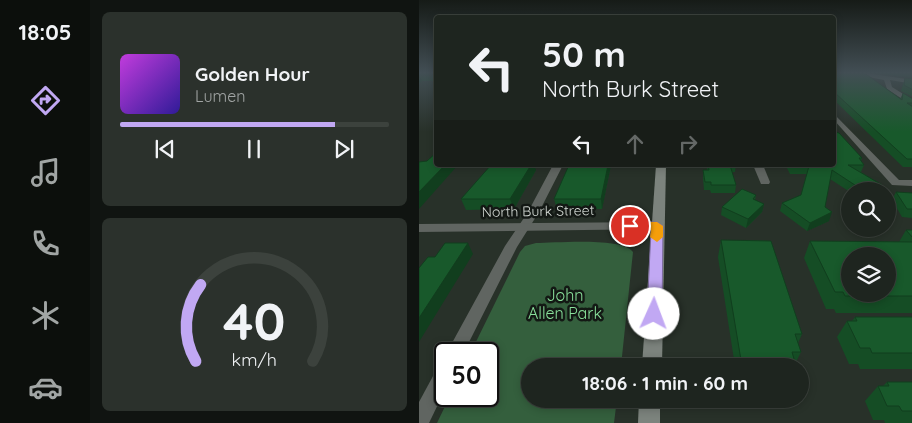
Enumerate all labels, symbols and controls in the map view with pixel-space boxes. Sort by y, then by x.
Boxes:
text: 18:05 [19,18,71,46]
text: 50 m [542,32,626,76]
icon: left [459,35,524,100]
text: Golden Hour [195,62,310,86]
text: North Burk Street [542,75,719,103]
icon: directions [28,83,63,118]
text: Lumen [195,86,246,106]
icon: left [568,130,596,158]
icon: ahead [621,130,649,158]
icon: right [674,130,702,158]
icon: previous [151,135,179,163]
icon: pause [240,135,268,163]
icon: next [330,135,358,163]
icon: music [28,155,63,190]
map controls [841,182,896,302]
button: search [841,182,896,237]
street label: North Burk Street [482,201,595,221]
pin [609,205,651,247]
icon: arrive [616,212,644,240]
icon: phone [28,226,63,261]
button: layers [841,247,896,302]
park label: John Allen Park [528,285,602,323]
position arrow [627,287,679,339]
text: 40 [223,288,286,353]
icon: climate [28,298,63,333]
speed limit sign: 50 [434,342,499,407]
text: km/h [232,348,277,370]
icon: car [28,370,63,405]
text: 18:06 · 1 min · 60 m [582,371,748,395]

